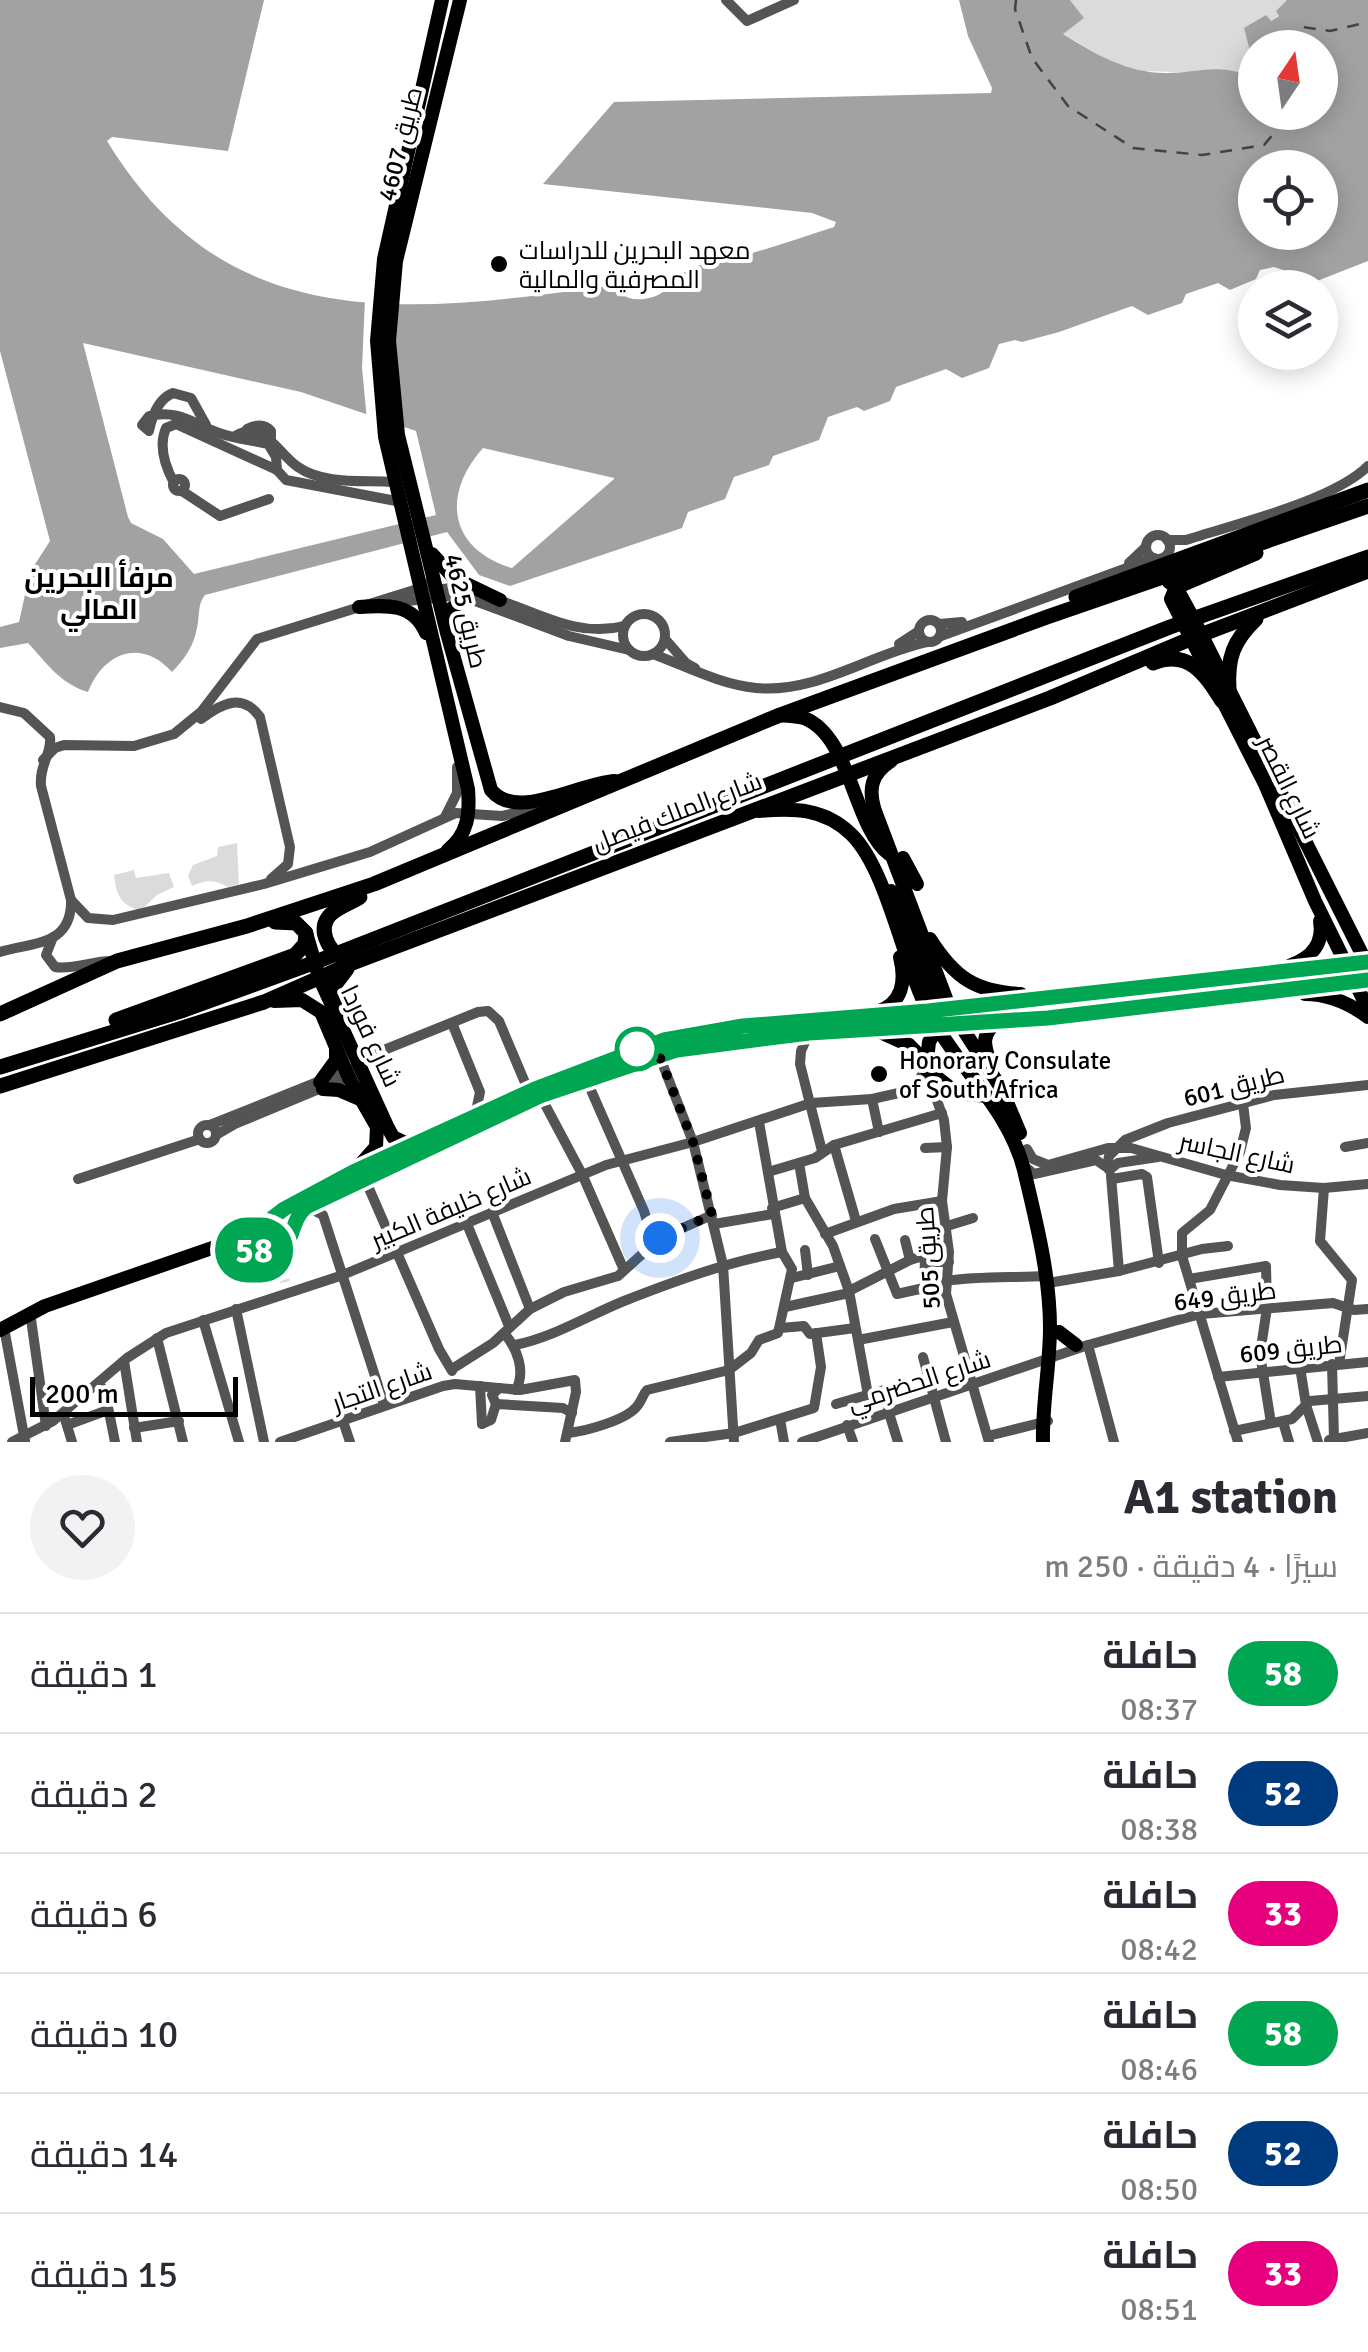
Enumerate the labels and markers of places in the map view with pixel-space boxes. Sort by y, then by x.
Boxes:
place label: معهد البحرين للدراسات المصرفية والمالية [519,235,751,295]
marker: معهد البحرين للدراسات المصرفية والمالية [488,253,510,275]
unlabelled marker [616,1028,658,1070]
place label: Honorary Consulate of South Africa [899,1045,1111,1105]
marker: Honorary Consulate of South Africa [868,1063,890,1085]

